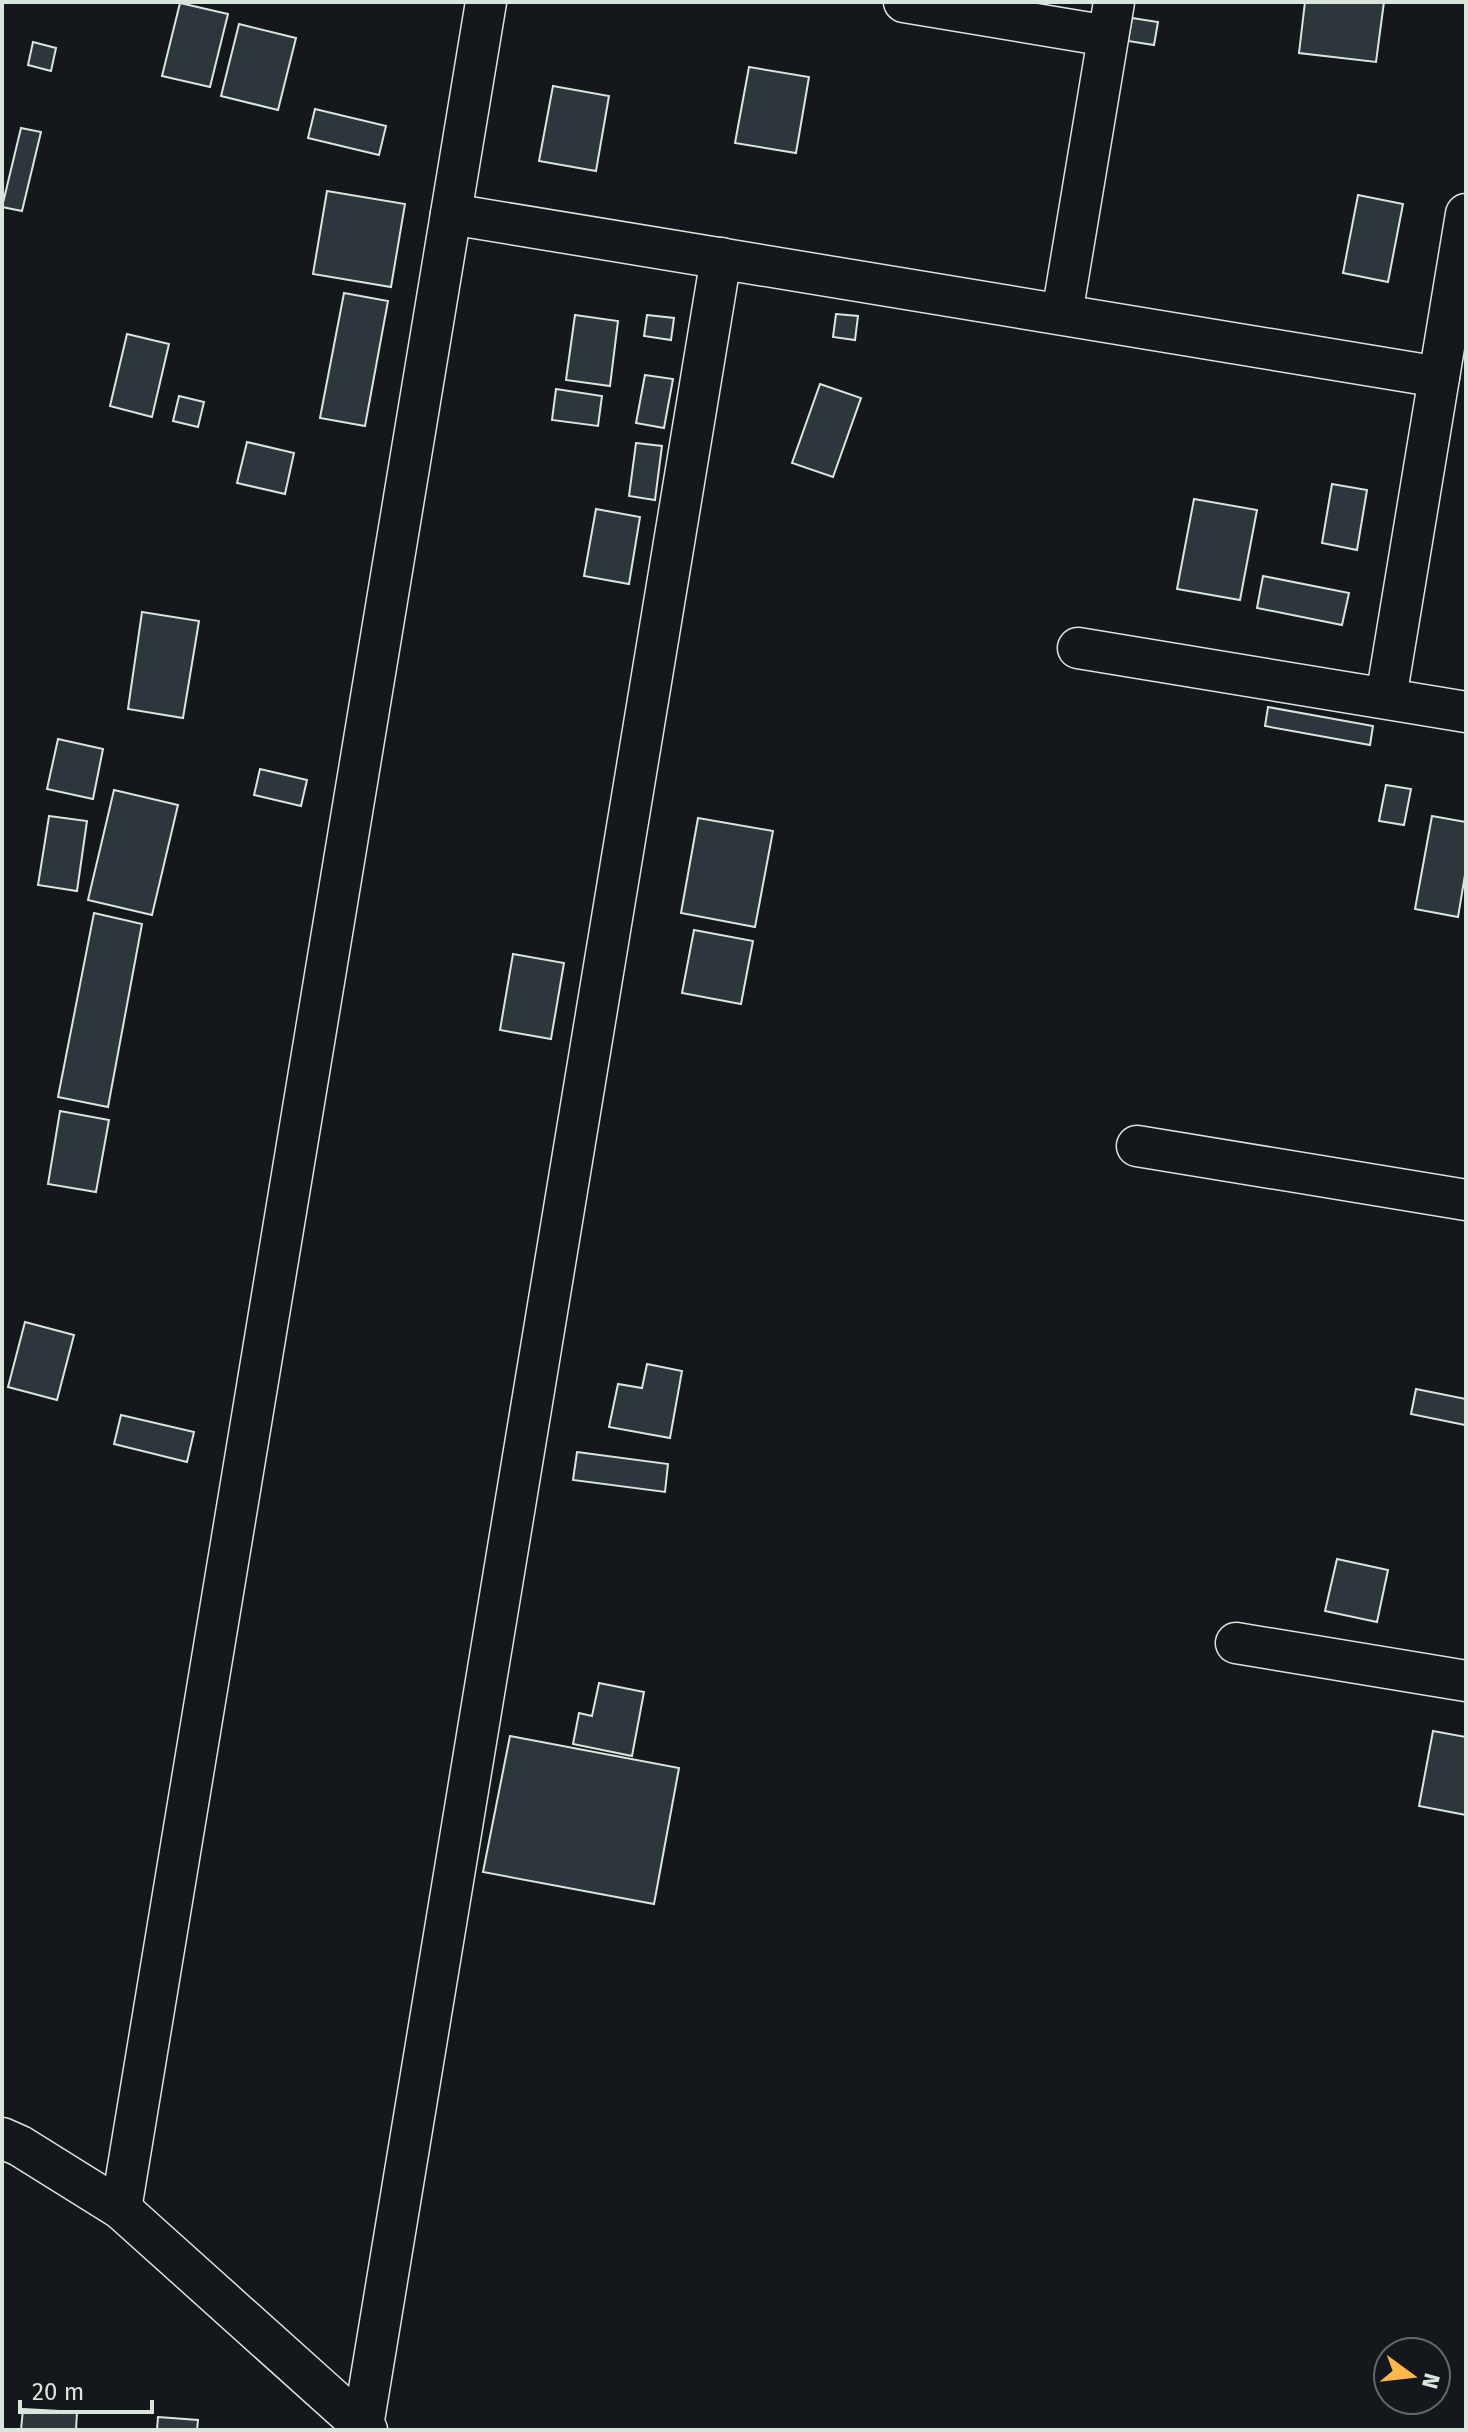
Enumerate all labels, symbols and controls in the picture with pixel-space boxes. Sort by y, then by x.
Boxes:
north arrow [1372,2336,1452,2416]
scale bar [20,2364,152,2414]
text: N [1416,2371,1446,2392]
text: 20 m [32,2378,84,2406]

